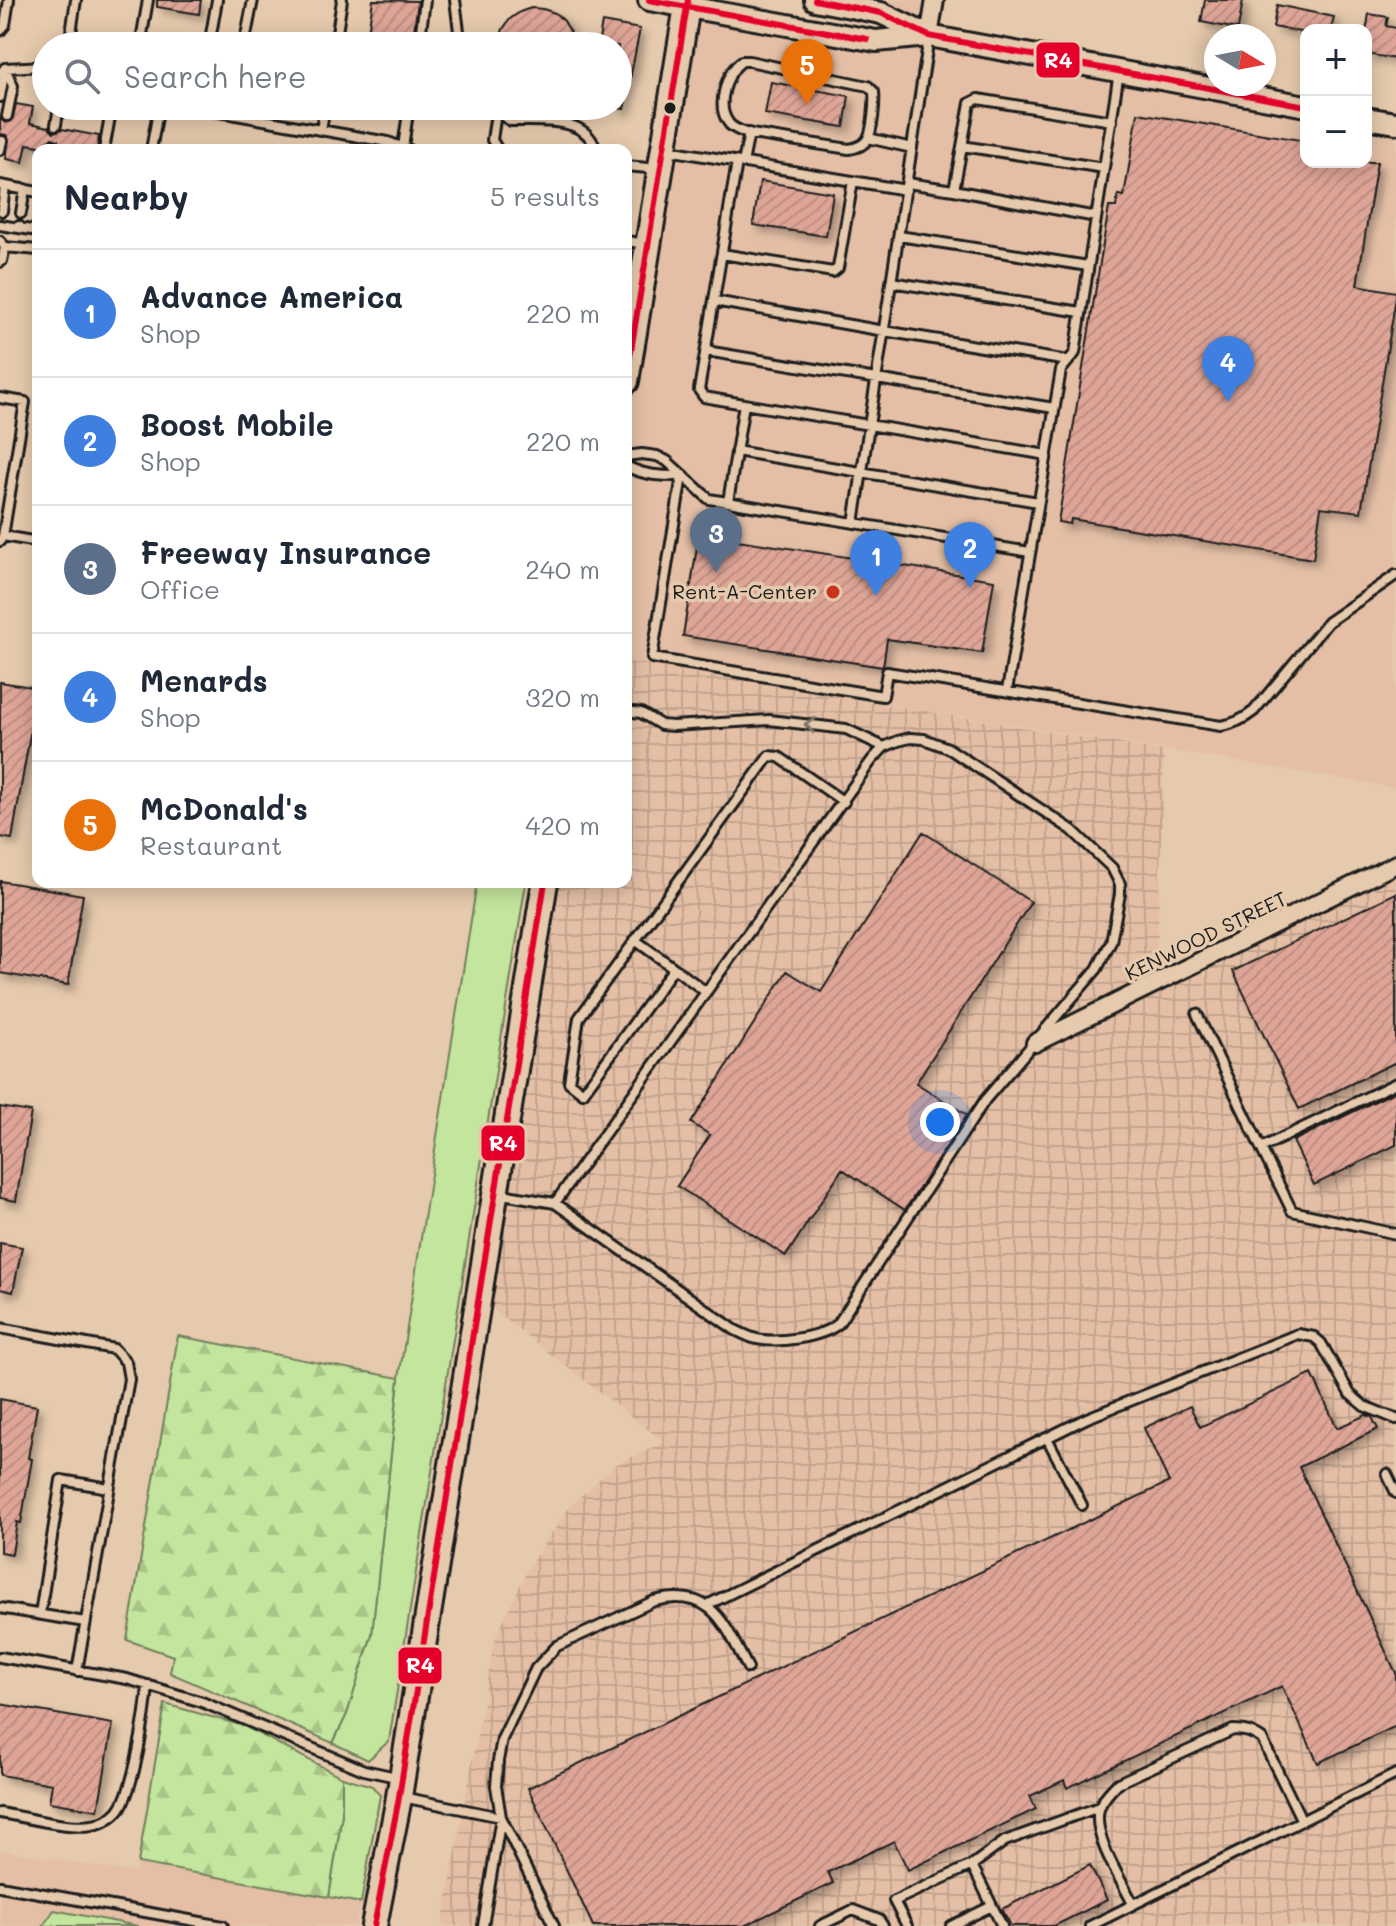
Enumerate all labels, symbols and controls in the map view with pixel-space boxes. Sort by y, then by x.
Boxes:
north arrow [1204,24,1276,96]
map controls [1300,24,1372,168]
button: + [1300,24,1372,96]
search box [32,32,632,120]
pin: 5 [781,39,833,105]
line badge: R4 [1035,41,1081,79]
text: R4 [1043,45,1073,74]
icon: search [60,54,104,98]
text: Search here [124,56,307,96]
button: − [1300,96,1372,168]
unlabelled marker [662,100,678,116]
text: Nearby [64,174,189,219]
text: 5 results [490,179,600,213]
text: Advance America [140,276,403,316]
text: 1 [84,296,96,330]
text: 220 m [526,296,600,330]
text: Shop [140,316,201,350]
pin: 4 [1202,336,1254,402]
text: Boost Mobile [140,404,334,444]
text: 2 [83,424,97,458]
text: 220 m [526,424,600,458]
text: Shop [140,444,201,478]
pin: 3 [690,507,742,573]
pin: 2 [944,522,996,588]
pin: 1 [850,530,902,596]
text: Freeway Insurance [140,532,431,572]
text: 3 [82,552,98,586]
text: 240 m [525,552,600,586]
text: Office [140,572,220,606]
place label: Rent-A-Center [672,578,817,604]
marker: Rent-A-Center [824,583,842,601]
text: Menards [140,660,268,700]
text: 4 [82,680,98,714]
text: 320 m [525,680,600,714]
text: Shop [140,700,201,734]
one-way arrow [804,717,817,734]
text: McDonald's [140,788,308,828]
text: 5 [82,808,98,842]
text: 420 m [525,808,600,842]
text: Restaurant [140,828,282,862]
street label: KENWOOD STREET [1120,885,1291,986]
your location [920,1102,960,1142]
line badge: R4 [480,1124,526,1162]
text: R4 [488,1128,518,1157]
line badge: R4 [397,1646,443,1685]
text: R4 [405,1650,435,1679]

